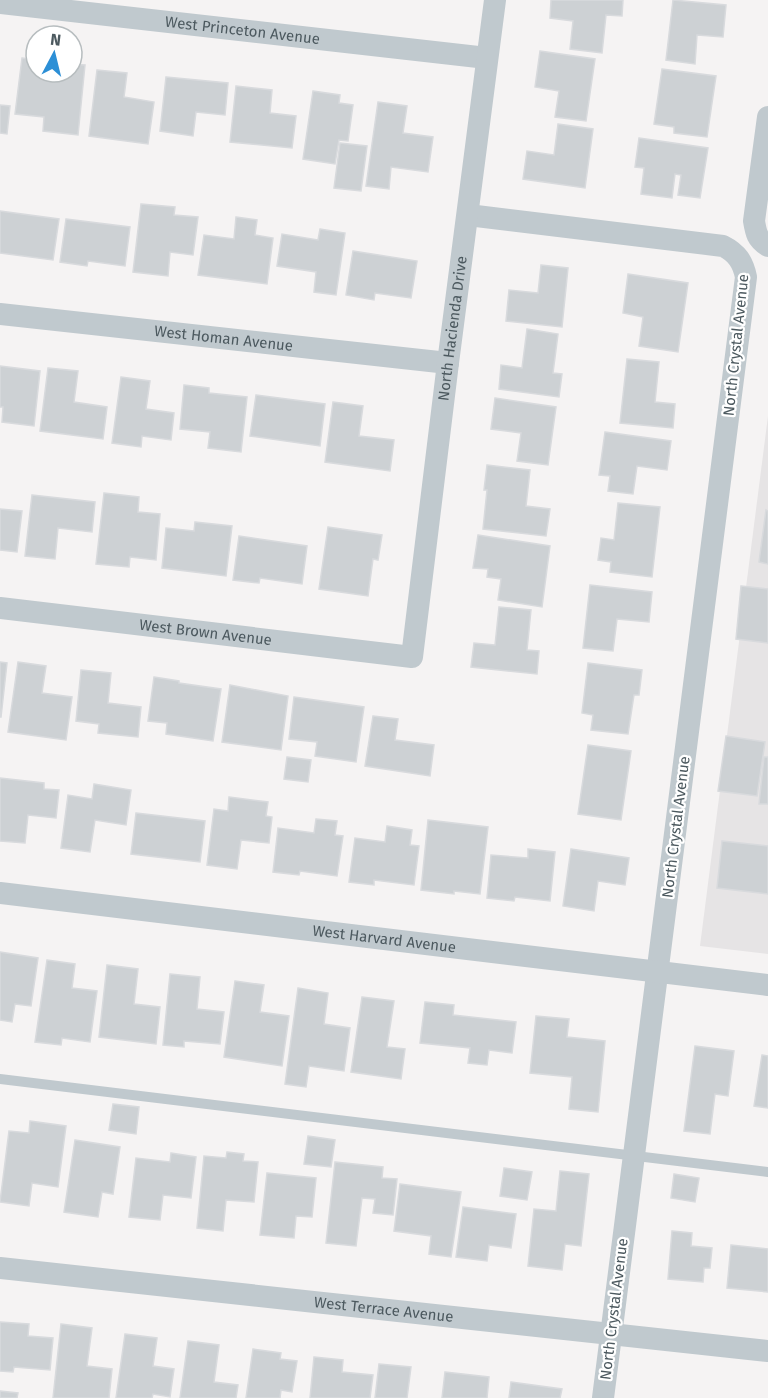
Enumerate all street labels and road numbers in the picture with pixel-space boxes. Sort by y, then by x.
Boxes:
street label: West Princeton Avenue [164,13,321,48]
street label: North Hacienda Drive [434,255,471,402]
street label: North Crystal Avenue [720,273,752,417]
street label: West Homan Avenue [153,322,294,355]
street label: West Brown Avenue [138,616,273,649]
street label: North Crystal Avenue [658,755,694,899]
street label: West Harvard Avenue [311,922,457,957]
street label: North Crystal Avenue [596,1237,632,1381]
street label: West Terrace Avenue [313,1293,454,1326]

